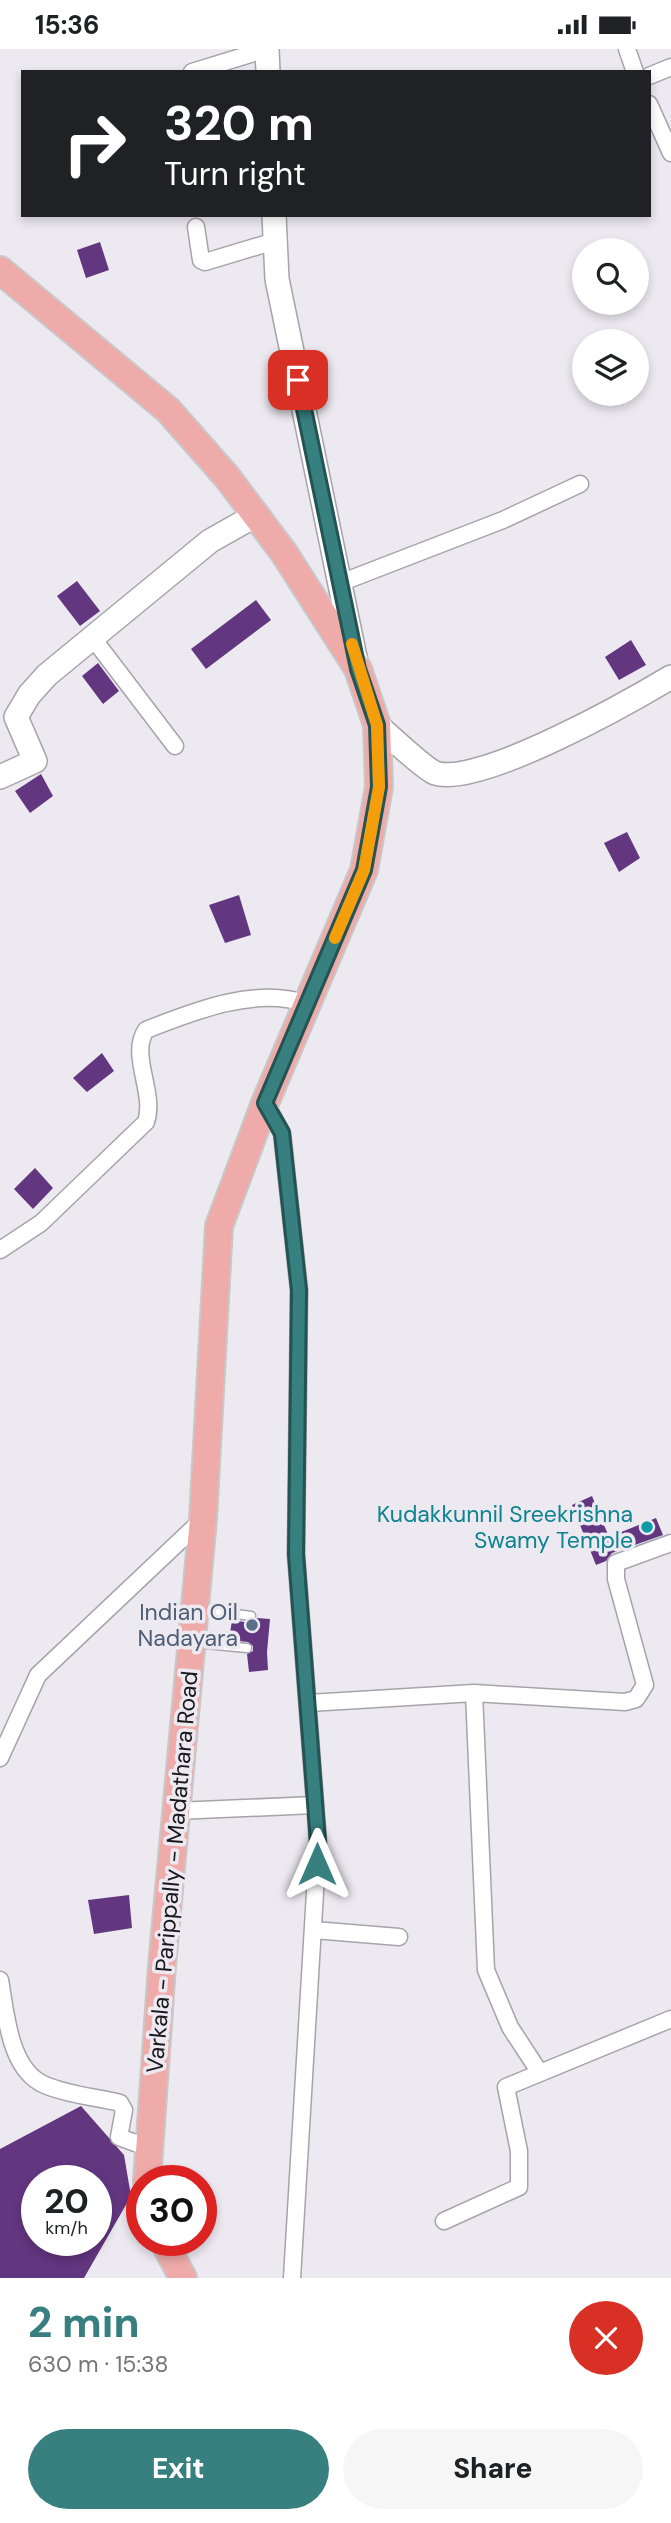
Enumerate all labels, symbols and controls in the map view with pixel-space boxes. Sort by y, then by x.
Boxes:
text: 15:36 [35,8,99,42]
text: 320 m [164,91,314,155]
icon: right [49,98,140,189]
text: Turn right [164,153,306,195]
map controls [572,238,649,406]
button: search [572,238,649,315]
button: layers [572,329,649,406]
pin [268,350,328,410]
icon: arrive [279,361,317,399]
place label: Kudakkunnil Sreekrishna Swamy Temple [377,1499,633,1555]
marker: Kudakkunnil Sreekrishna Swamy Temple [639,1519,655,1535]
place label: Indian Oil Nadayara [137,1597,238,1653]
marker: Indian Oil Nadayara [244,1617,260,1633]
street label: Varkala - Parippally - Madathara Road [139,1670,205,2074]
position arrow [280,1827,354,1901]
speed limit sign: 30 [126,2165,217,2256]
text: 20 [44,2178,89,2224]
text: km/h [45,2216,88,2240]
text: 2 min [28,2295,139,2350]
button: close [569,2301,643,2375]
text: 630 m · 15:38 [28,2349,169,2379]
button: Exit [28,2429,329,2509]
button: Share [343,2429,643,2509]

